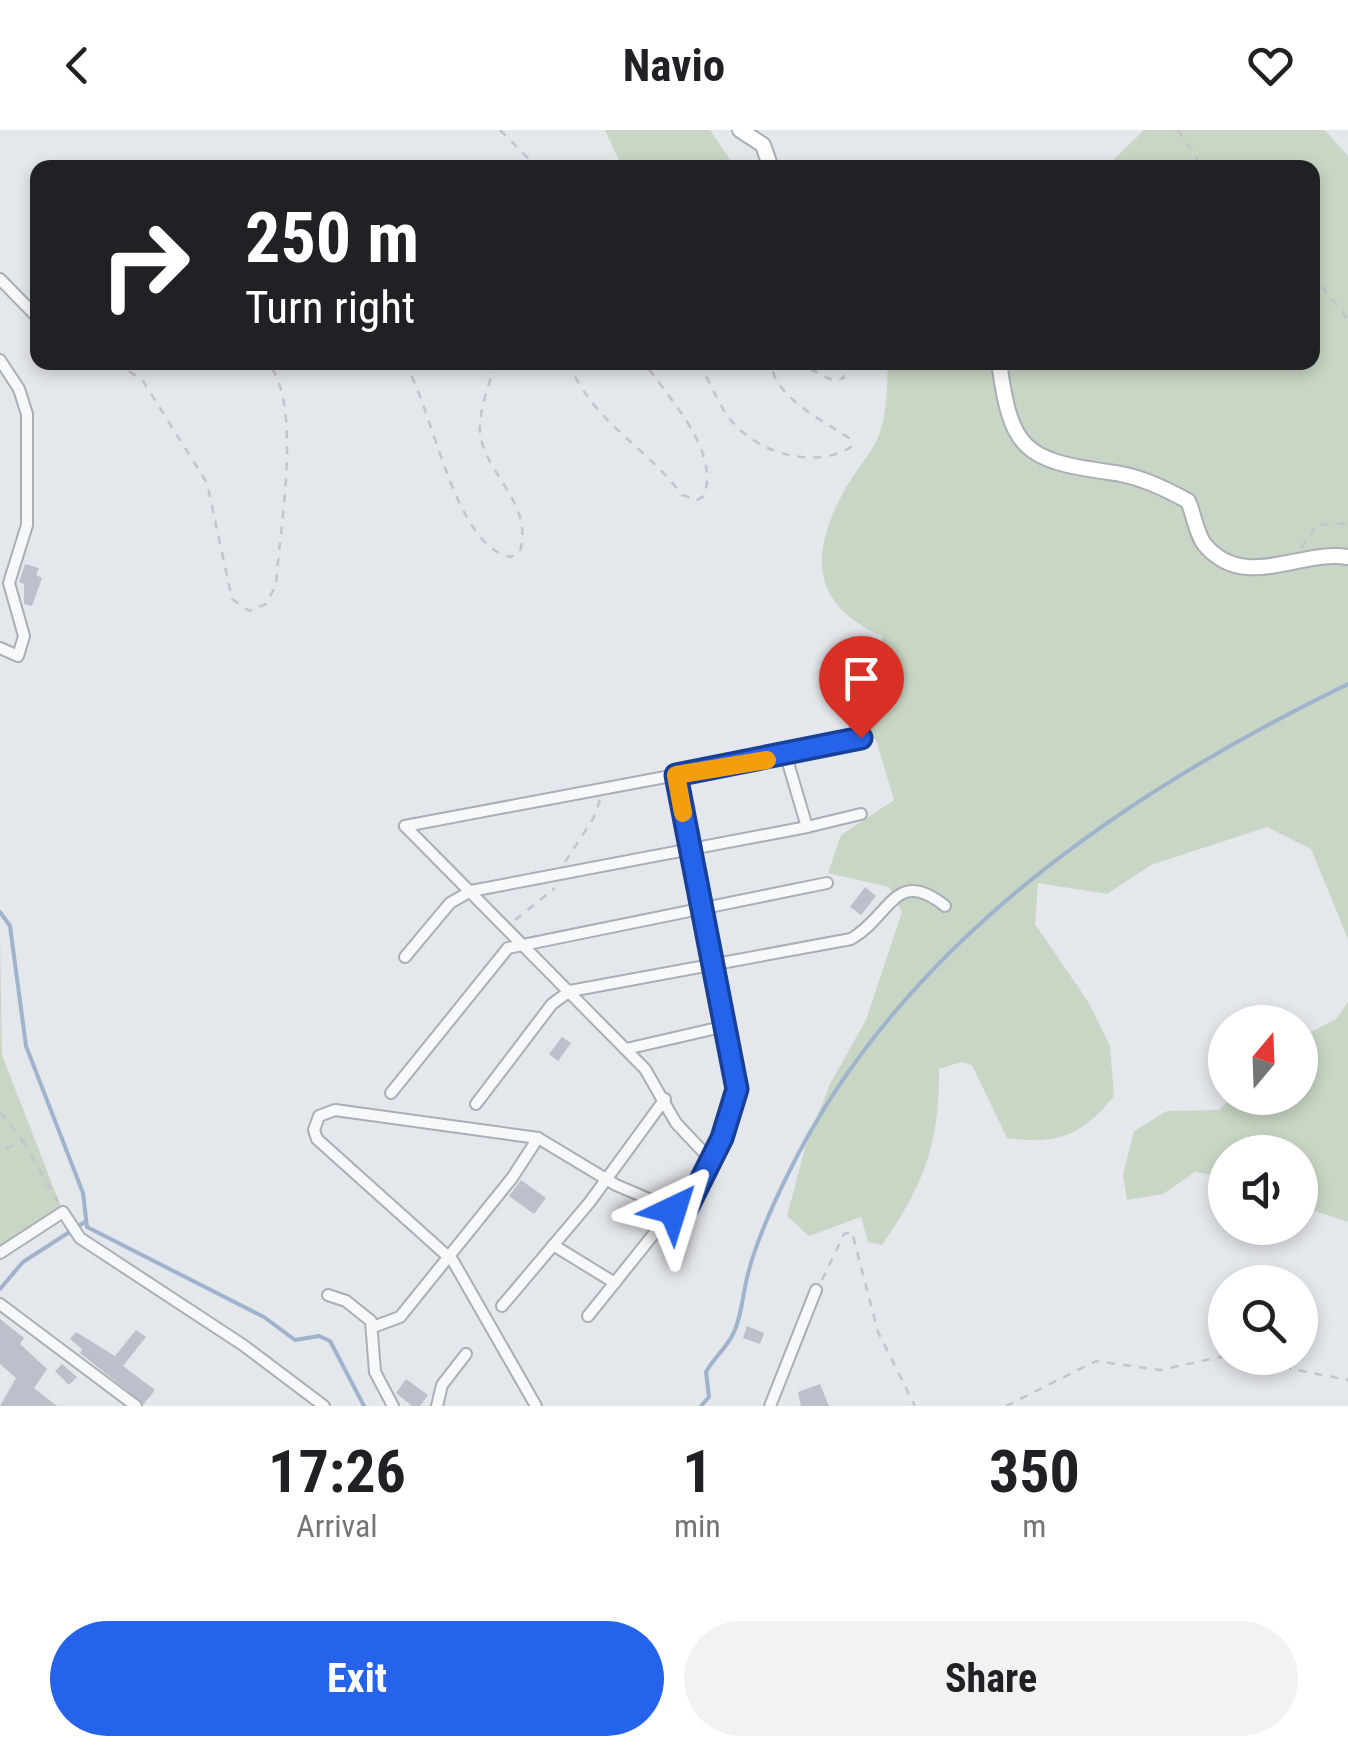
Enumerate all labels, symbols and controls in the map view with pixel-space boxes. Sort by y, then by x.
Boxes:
icon: back [50,38,105,93]
icon: heart [1243,38,1298,93]
text: Navio [623,39,725,92]
text: 250 m [245,197,419,279]
icon: right [80,200,210,330]
text: Turn right [245,281,415,334]
pin [819,636,904,739]
icon: arrive [834,651,889,706]
north arrow [1208,1005,1318,1115]
map controls [1208,1005,1318,1375]
button: sound [1208,1135,1318,1245]
position arrow [621,1158,725,1262]
button: search [1208,1265,1318,1375]
text: 17:26 [268,1436,406,1507]
text: 1 [682,1436,713,1507]
text: 350 [989,1436,1080,1507]
text: Arrival [296,1507,378,1545]
text: min [674,1507,721,1545]
text: m [1022,1507,1046,1545]
button: Exit [50,1621,664,1736]
button: Share [684,1621,1298,1736]

